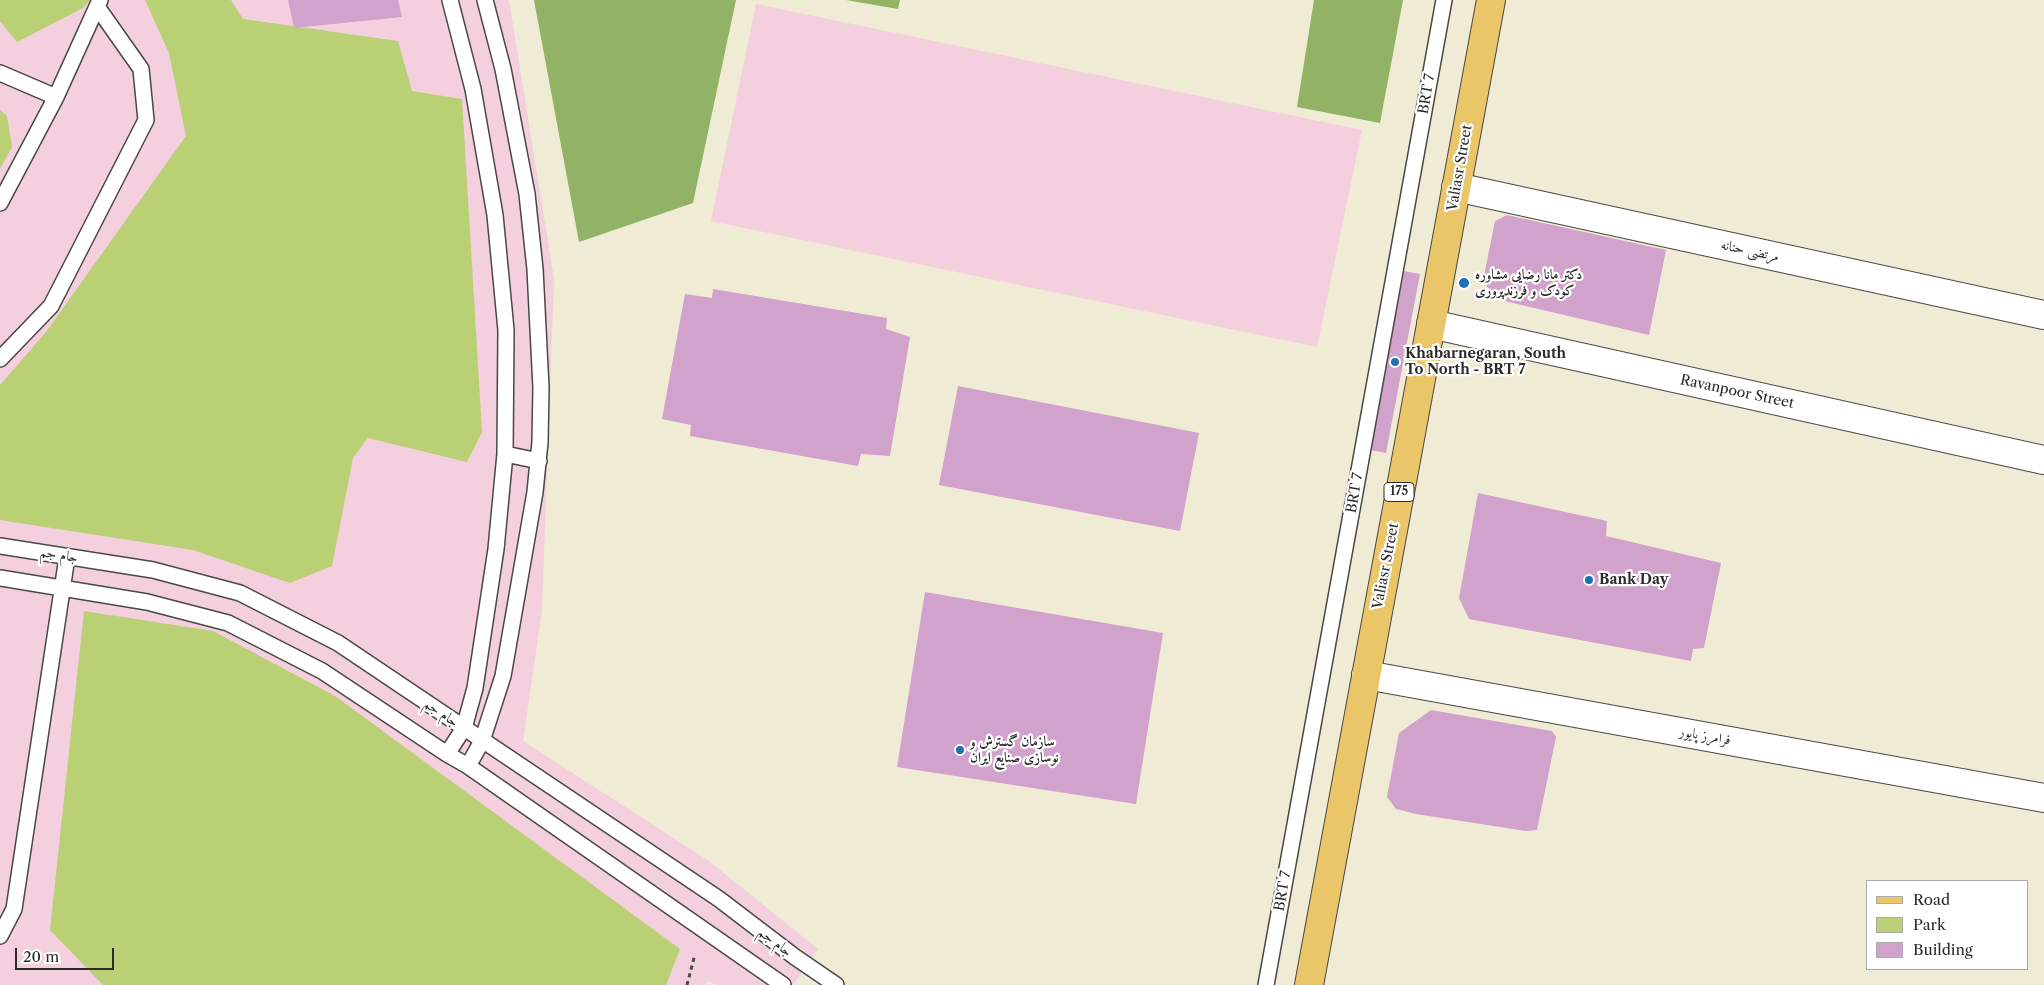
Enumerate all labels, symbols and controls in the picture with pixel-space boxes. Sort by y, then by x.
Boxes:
street label: BRT 7 [1415,72,1439,116]
street label: Valiasr Street [1444,124,1476,212]
street label: مرتضی حنانه [1719,237,1781,265]
place label: دکتر مانا رضایی مشاوره کودک و فرزندپروری [1475,267,1582,300]
marker: دکتر مانا رضایی مشاوره کودک و فرزندپروری [1457,276,1471,290]
place label: Khabarnegaran, South To North - BRT 7 [1405,346,1566,378]
marker: Khabarnegaran, South To North - BRT 7 [1389,356,1401,368]
street label: Ravanpoor Street [1679,372,1795,412]
street label: BRT 7 [1343,471,1367,515]
road number: 175 [1384,482,1414,502]
street label: Valiasr Street [1369,521,1403,611]
street label: جام جم [39,544,79,566]
place label: Bank Day [1599,572,1668,588]
marker: Bank Day [1583,574,1595,586]
street label: جام جم [420,695,462,731]
street label: فرامرز پایور [1678,723,1732,749]
place label: سازمان گسترش و نوسازی صنایع ایران [970,734,1059,766]
marker: سازمان گسترش و نوسازی صنایع ایران [954,744,966,756]
street label: BRT 7 [1271,869,1295,913]
legend [1866,880,2029,970]
text: Road [1913,890,1950,909]
text: Park [1913,915,1946,934]
street label: جام جم [755,924,795,960]
scale bar [18,938,116,970]
text: Building [1913,940,1973,959]
text: 20 m [23,947,59,966]

